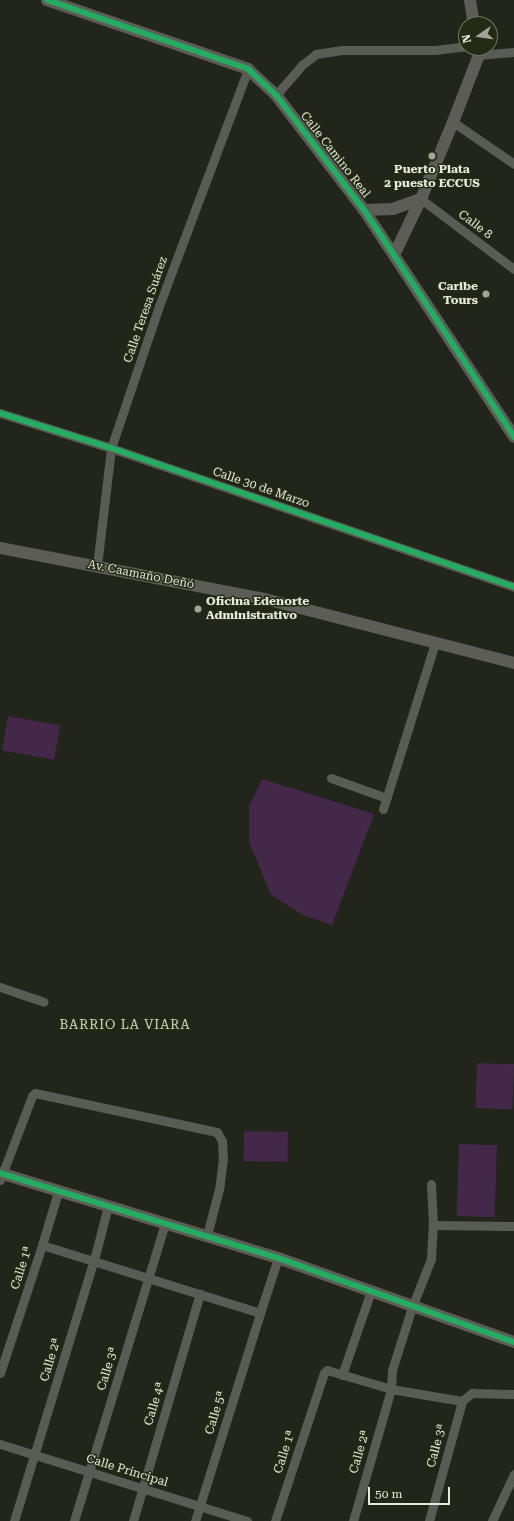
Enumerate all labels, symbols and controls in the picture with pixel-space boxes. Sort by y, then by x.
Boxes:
north arrow [458,16,498,56]
text: N [460,33,474,44]
street label: Calle Camino Real [297,109,373,201]
marker: Puerto Plata 2 puesto ECCUS [427,151,437,161]
place label: Puerto Plata 2 puesto ECCUS [384,163,480,191]
street label: Calle 8 [455,208,495,242]
street label: Calle Teresa Suárez [121,255,171,365]
place label: Caribe Tours [438,280,478,308]
marker: Caribe Tours [481,289,491,299]
street label: Calle 30 de Marzo [211,465,311,511]
street label: Av. Caamaño Deñó [86,558,196,592]
place label: Oficina Edenorte Administrativo [206,595,309,623]
marker: Oficina Edenorte Administrativo [193,604,203,614]
district label: BARRIO LA VIARA [59,1017,191,1033]
street label: Calle 1ª [8,1245,36,1291]
street label: Calle 2ª [38,1337,64,1383]
street label: Calle 3ª [95,1346,121,1392]
street label: Calle 4ª [142,1381,168,1427]
street label: Calle 5ª [203,1390,229,1436]
street label: Calle 3ª [424,1423,450,1469]
street label: Calle 1ª [271,1429,299,1475]
street label: Calle 2ª [347,1429,373,1475]
street label: Calle Principal [84,1452,170,1490]
scale bar [370,1479,452,1505]
text: 50 m [375,1487,402,1501]

